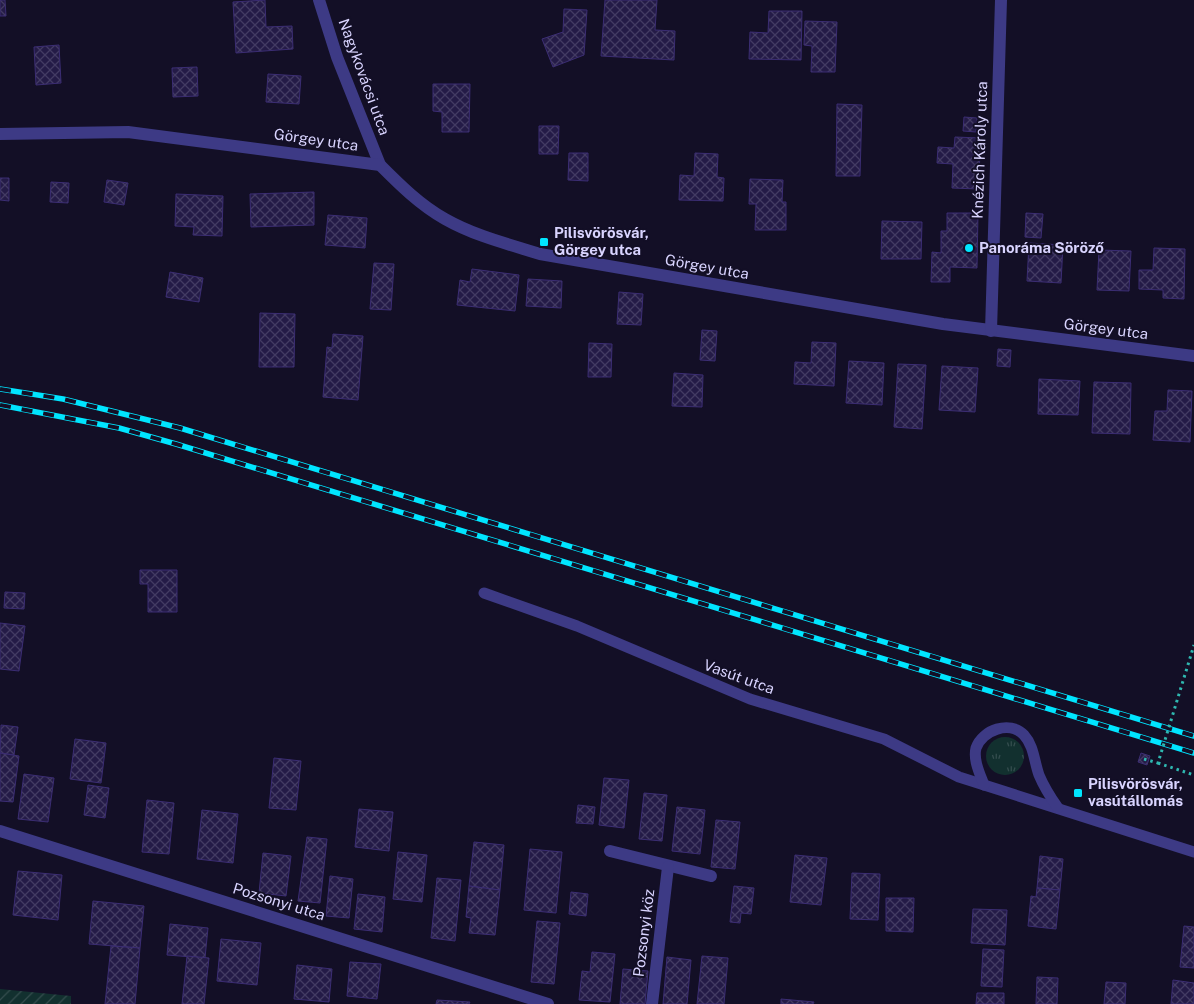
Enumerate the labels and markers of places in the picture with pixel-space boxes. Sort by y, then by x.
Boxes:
place label: Pilisvörösvár, Görgey utca [554,224,649,258]
marker: Pilisvörösvár, Görgey utca [538,236,550,248]
place label: Panoráma Söröző [979,239,1104,256]
marker: Panoráma Söröző [963,242,975,254]
place label: Pilisvörösvár, vasútállomás [1088,775,1183,809]
marker: Pilisvörösvár, vasútállomás [1072,787,1084,799]

